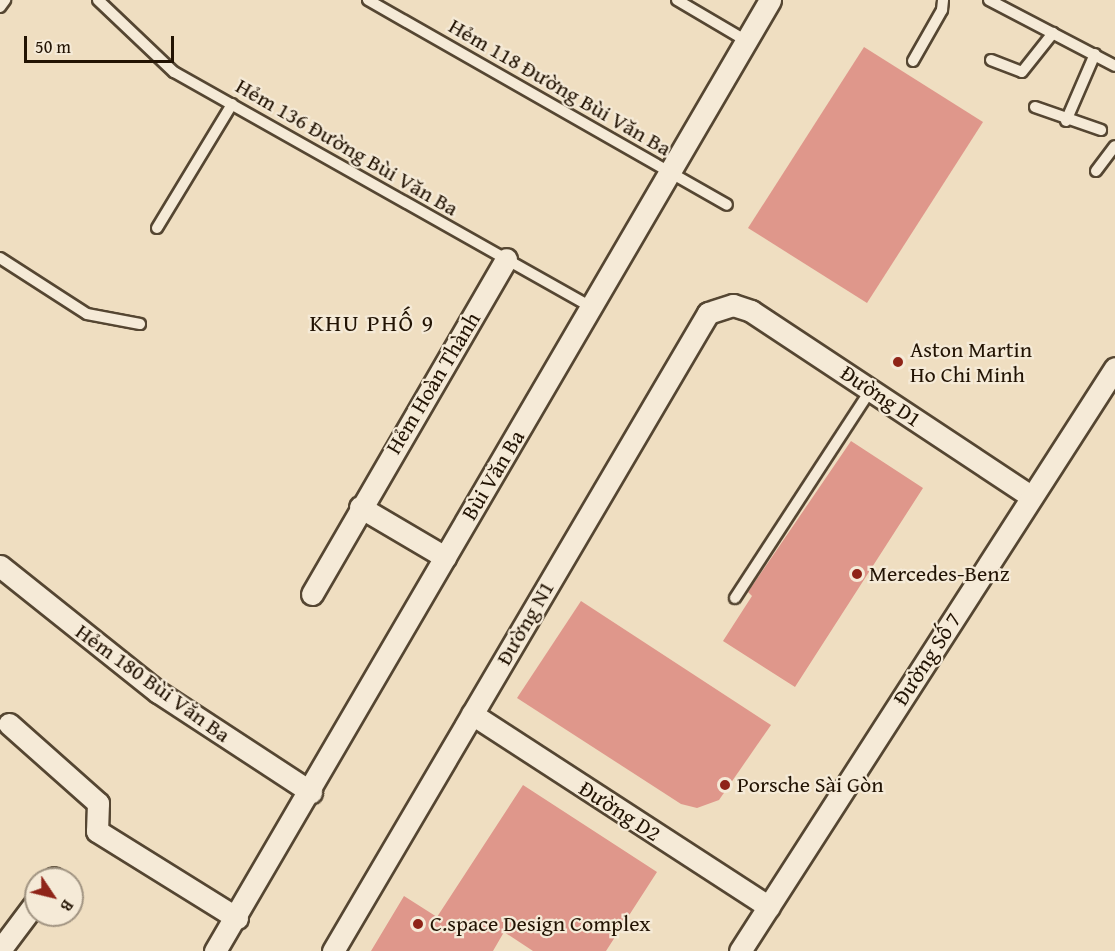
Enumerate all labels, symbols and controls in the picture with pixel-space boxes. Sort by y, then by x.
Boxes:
street label: Hẻm 118 Đường Bùi Văn Ba [444,12,676,162]
scale bar [27,24,177,62]
text: 50 m [35,33,71,60]
street label: Hẻm 136 Đường Bùi Văn Ba [231,72,463,222]
street label: Hẻm Hoàn Thành [380,307,486,459]
district label: KHU PHỐ 9 [310,309,434,337]
place label: Aston Martin Ho Chi Minh [910,336,1032,388]
marker: Aston Martin Ho Chi Minh [891,355,905,369]
street label: Đường D1 [836,359,926,433]
street label: Bùi Văn Ba [456,425,530,525]
place label: Mercedes-Benz [869,561,1009,587]
marker: Mercedes-Benz [850,567,864,581]
street label: Đường N1 [490,576,560,670]
street label: Đường Số 7 [887,608,967,710]
street label: Hẻm 180 Bùi Văn Ba [71,618,235,748]
place label: Porsche Sài Gòn [737,772,884,798]
street label: Đường D2 [574,775,666,847]
marker: Porsche Sài Gòn [718,778,732,792]
north arrow [24,867,84,927]
text: B [54,895,80,917]
place label: C.space Design Complex [430,911,650,937]
marker: C.space Design Complex [411,917,425,931]

